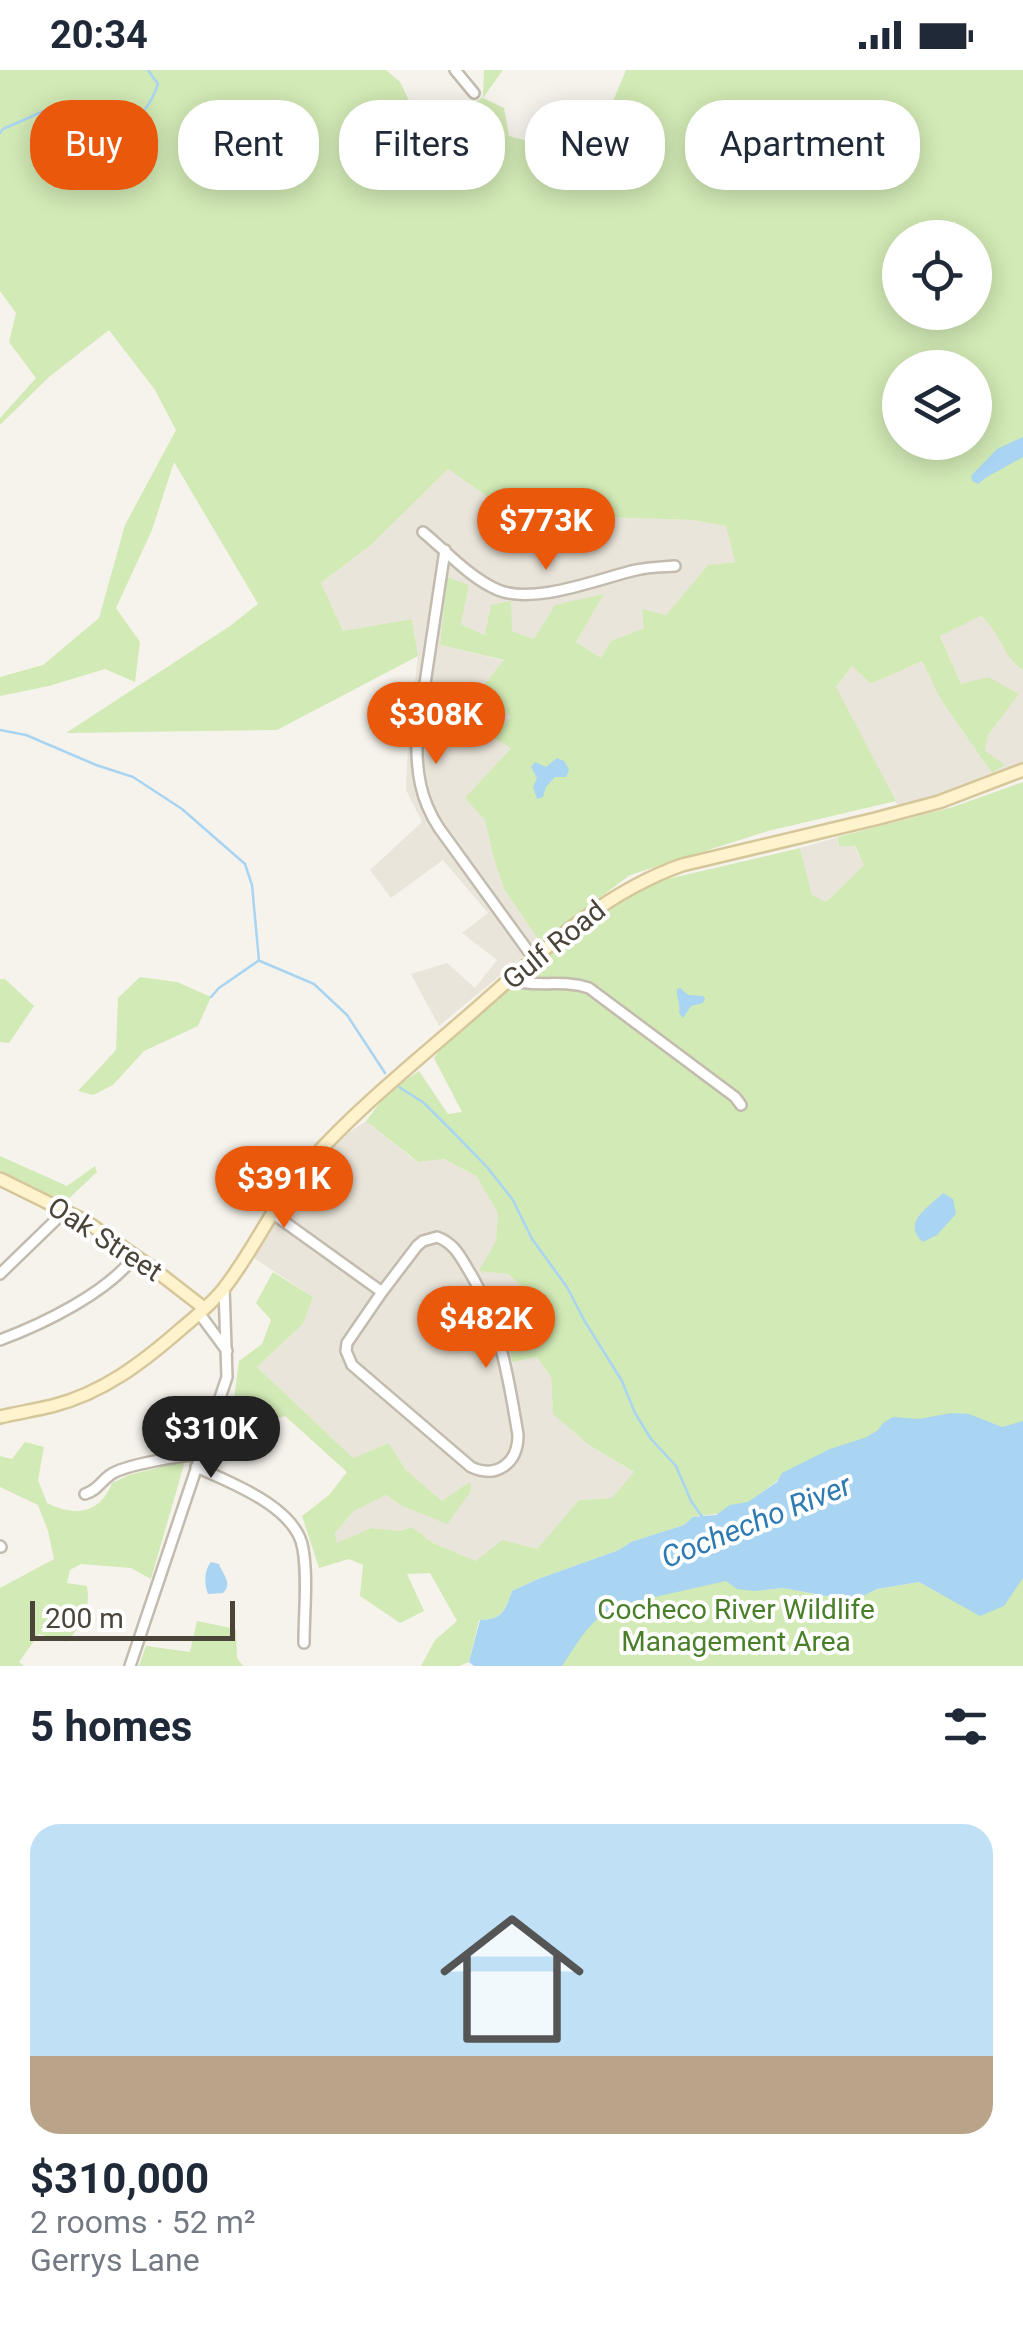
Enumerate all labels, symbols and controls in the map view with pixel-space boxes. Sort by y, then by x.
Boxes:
text: 20:34 [50,13,148,57]
chip: Buy [30,100,158,190]
chip: Rent [178,100,319,190]
chip: Filters [339,100,505,190]
chip: New [525,100,665,190]
chip: Apartment [685,100,920,190]
map controls [882,220,992,460]
button: locate [882,220,992,330]
button: layers [882,350,992,460]
pin: $773K [476,488,616,573]
text: $773K [499,501,593,539]
pin: $308K [366,682,506,767]
text: $308K [389,695,483,733]
street label: Gulf Road [496,894,612,996]
pin: $391K [214,1146,354,1231]
text: $391K [237,1159,331,1197]
street label: Oak Street [42,1190,168,1288]
pin: $482K [416,1286,556,1371]
text: $482K [439,1299,533,1337]
pin: $310K [141,1396,281,1481]
text: $310K [164,1409,258,1447]
water label: Cochecho River [656,1467,857,1575]
park label: Cocheco River Wildlife Management Area [597,1593,875,1658]
scale bar [30,1596,235,1640]
text: 200 m [45,1602,124,1635]
icon: filters [938,1699,993,1754]
text: 5 homes [30,1702,192,1751]
icon: home [422,1889,602,2069]
text: $310,000 [30,2154,209,2203]
text: 2 rooms · 52 m² [30,2203,255,2241]
text: Gerrys Lane [30,2241,200,2279]

